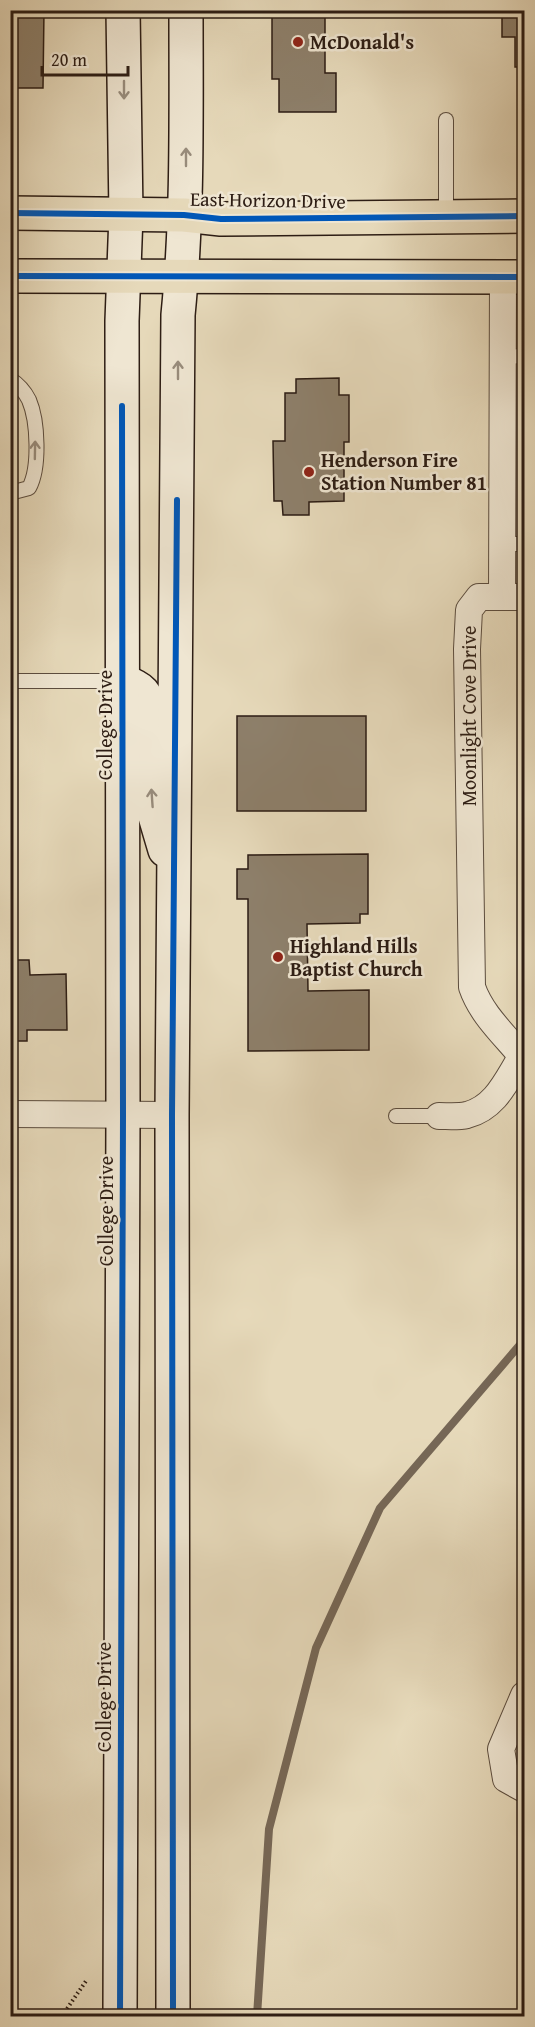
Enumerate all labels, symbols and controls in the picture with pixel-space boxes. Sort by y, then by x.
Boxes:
place label: McDonald's [310,27,414,56]
marker: McDonald's [291,35,305,49]
scale bar [42,39,128,77]
text: 20 m [51,46,87,73]
one-way arrow [118,79,130,99]
one-way arrow [180,147,192,167]
street label: East Horizon Drive [190,184,346,215]
one-way arrow [172,360,184,380]
one-way arrow [29,441,41,461]
place label: Henderson Fire Station Number 81 [321,445,487,497]
marker: Henderson Fire Station Number 81 [302,465,316,479]
street label: Moonlight Cove Drive [454,626,483,806]
street label: College Drive [90,670,119,780]
one-way arrow [146,788,157,808]
place label: Highland Hills Baptist Church [290,931,423,983]
marker: Highland Hills Baptist Church [271,950,285,964]
street label: College Drive [91,1156,120,1266]
street label: College Drive [89,1642,118,1752]

